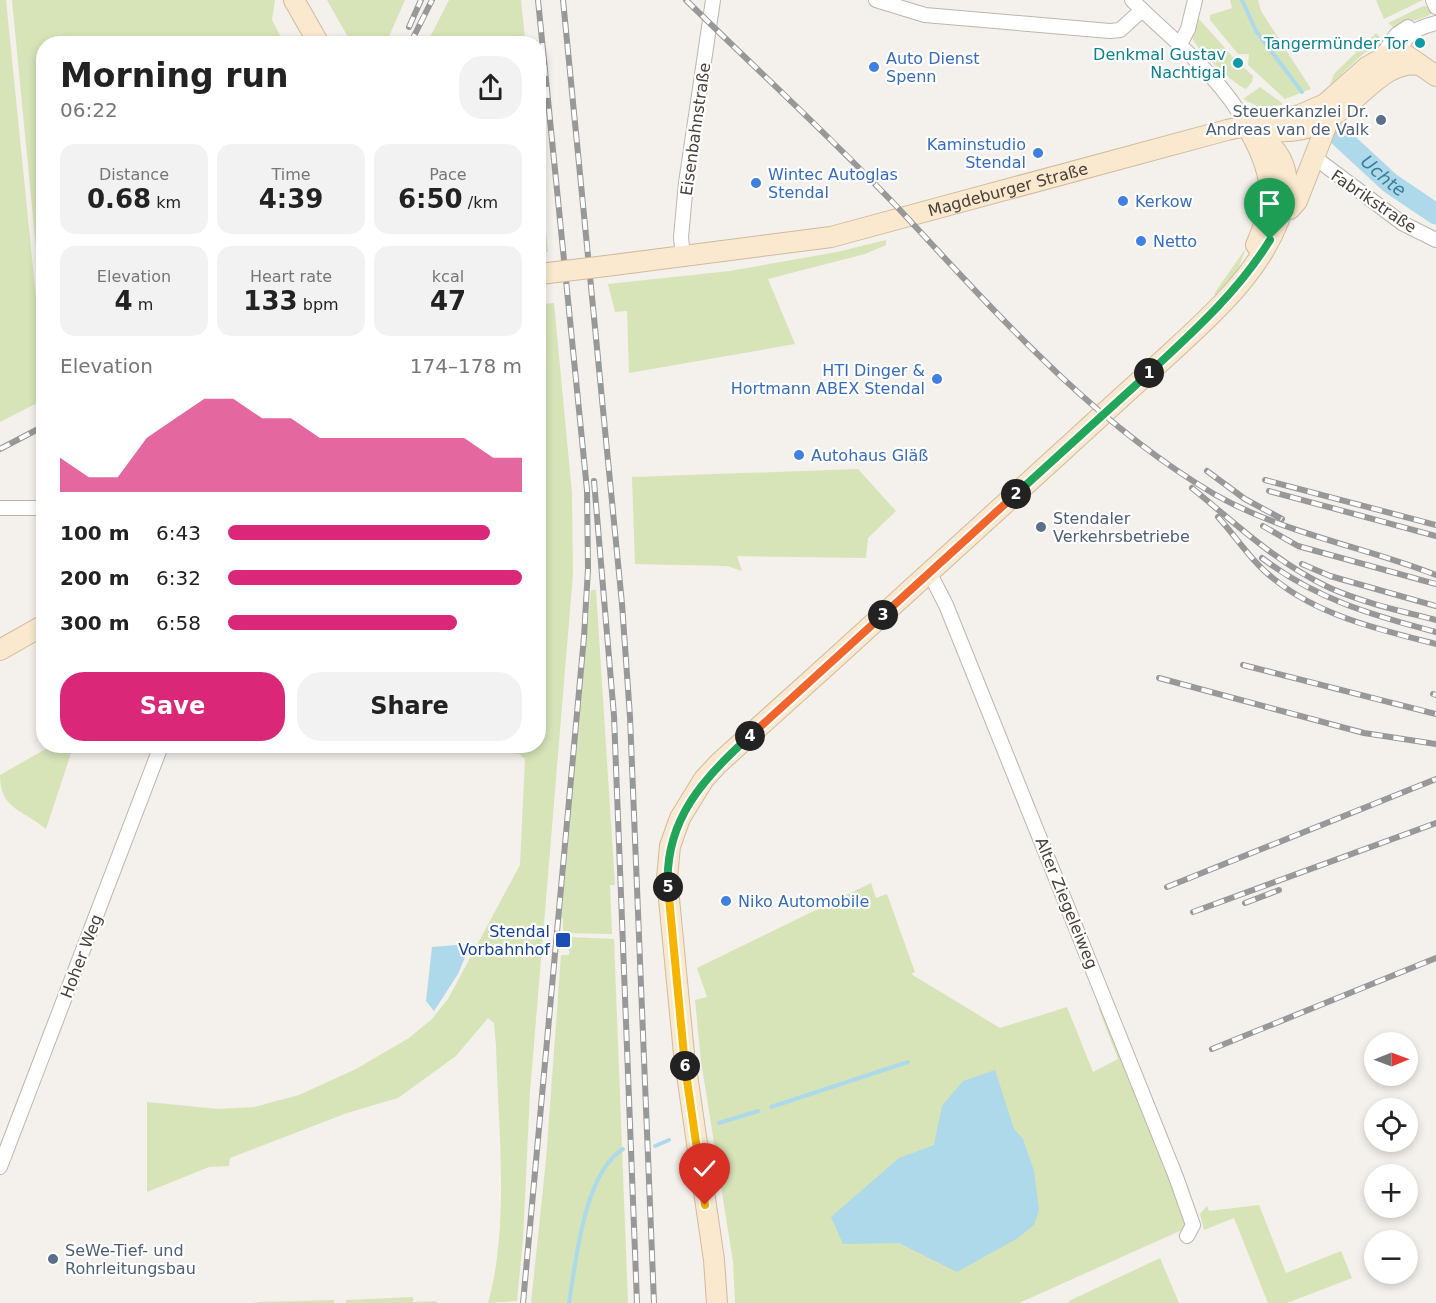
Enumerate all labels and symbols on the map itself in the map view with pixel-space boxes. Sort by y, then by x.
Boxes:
place label: Tangermünder Tor [1263,34,1408,53]
marker: Tangermünder Tor [1413,36,1427,50]
place label: Denkmal Gustav Nachtigal [1093,45,1226,82]
place label: Auto Dienst Spenn [886,49,980,86]
marker: Denkmal Gustav Nachtigal [1231,56,1245,70]
marker: Auto Dienst Spenn [867,60,881,74]
street label: Eisenbahnstraße [677,61,714,197]
place label: Steuerkanzlei Dr. Andreas van de Valk [1206,102,1370,139]
marker: Steuerkanzlei Dr. Andreas van de Valk [1374,113,1388,127]
place label: Kaminstudio Stendal [927,135,1026,172]
marker: Kaminstudio Stendal [1031,146,1045,160]
water label: Uchte [1357,151,1410,201]
street label: Magdeburger Straße [926,159,1090,220]
place label: Wintec Autoglas Stendal [768,165,898,202]
street label: Fabrikstraße [1327,166,1420,237]
marker: Wintec Autoglas Stendal [749,176,763,190]
pin [1244,178,1295,240]
place label: Kerkow [1135,192,1193,211]
marker: Kerkow [1116,194,1130,208]
place label: Netto [1153,232,1197,251]
marker: Netto [1134,234,1148,248]
pin: 1 [1134,358,1164,388]
place label: HTI Dinger & Hortmann ABEX Stendal [731,361,925,398]
marker: HTI Dinger & Hortmann ABEX Stendal [930,372,944,386]
place label: Autohaus Gläß [811,446,928,465]
marker: Autohaus Gläß [792,448,806,462]
pin: 2 [1001,479,1031,509]
place label: Stendaler Verkehrsbetriebe [1053,509,1190,546]
marker: Stendaler Verkehrsbetriebe [1034,520,1048,534]
pin: 3 [868,600,898,630]
pin: 4 [735,721,765,751]
street label: Alter Ziegeleiweg [1031,835,1102,972]
pin: 5 [653,872,683,902]
place label: Niko Automobile [738,892,869,911]
marker: Niko Automobile [719,894,733,908]
street label: Hoher Weg [57,912,106,1001]
place label: Stendal Vorbahnhof [458,922,550,959]
marker: Stendal Vorbahnhof [554,931,572,949]
north arrow [1364,1032,1418,1086]
pin: 6 [670,1051,700,1081]
pin [679,1143,730,1205]
place label: SeWe-Tief- und Rohrleitungsbau [65,1241,196,1278]
marker: SeWe-Tief- und Rohrleitungsbau [46,1252,60,1266]

